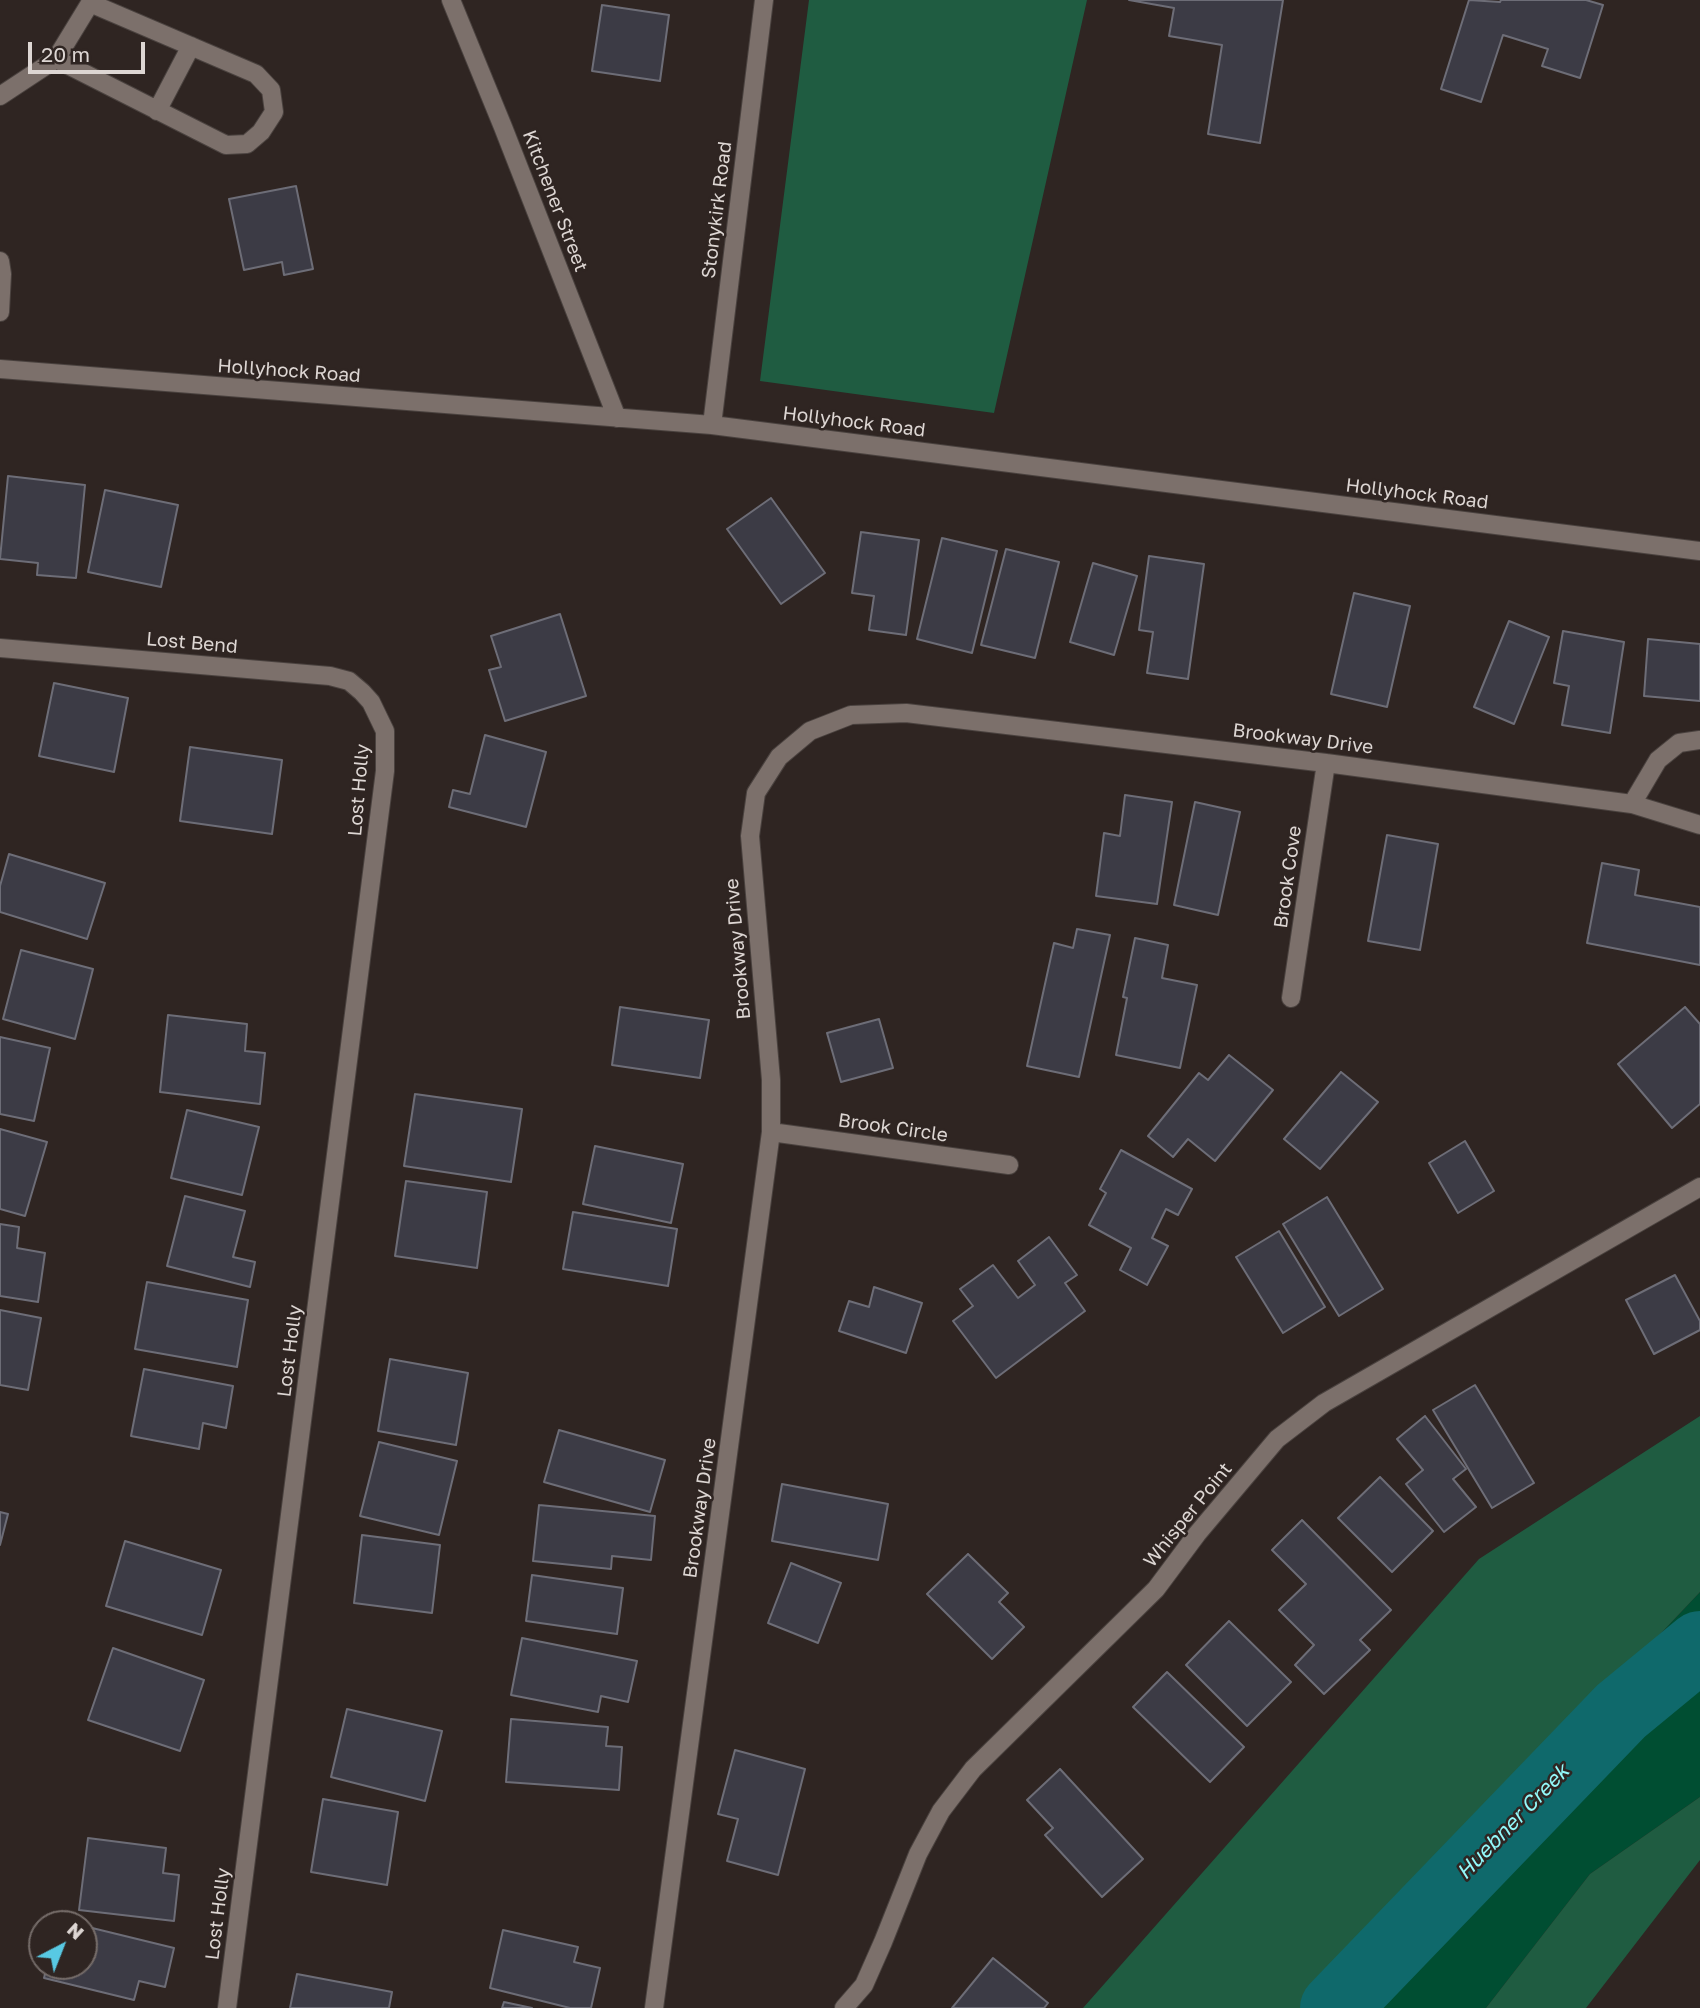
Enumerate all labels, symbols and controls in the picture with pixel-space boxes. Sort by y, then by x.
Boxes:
scale bar [32,28,149,72]
text: 20 m [41,41,90,67]
street label: Kitchener Street [517,127,593,275]
street label: Stonykirk Road [697,140,737,280]
street label: Hollyhock Road [217,355,361,387]
street label: Hollyhock Road [781,402,927,442]
street label: Hollyhock Road [1344,474,1490,514]
street label: Lost Bend [145,628,239,658]
street label: Brookway Drive [1231,719,1375,759]
street label: Lost Holly [344,743,374,837]
street label: Brook Cove [1270,824,1306,930]
street label: Brookway Drive [720,878,756,1020]
street label: Brook Circle [837,1109,949,1147]
street label: Lost Holly [273,1304,307,1398]
street label: Brookway Drive [679,1436,721,1580]
street label: Whisper Point [1139,1458,1237,1572]
water label: Huebner Creek [1452,1759,1574,1885]
street label: Lost Holly [201,1867,235,1961]
north arrow [28,1910,98,1980]
text: N [63,1917,89,1944]

